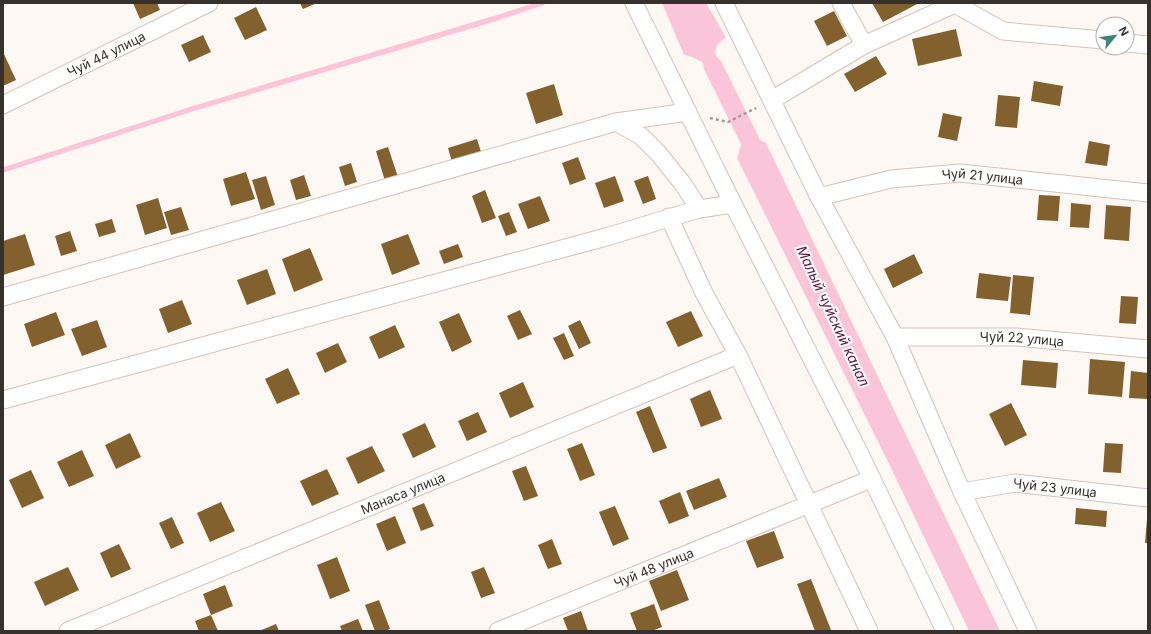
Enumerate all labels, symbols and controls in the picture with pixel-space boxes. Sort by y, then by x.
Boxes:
north arrow [1095,16,1135,56]
text: N [1116,24,1132,38]
street label: Чуй 44 улица [64,28,148,80]
street label: Чуй 21 улица [941,165,1024,188]
water label: Малый чуйский канал [793,243,874,389]
street label: Чуй 22 улица [980,329,1065,349]
street label: Манаса улица [358,469,447,518]
street label: Чуй 23 улица [1012,475,1098,500]
street label: Чуй 48 улица [611,544,696,591]

